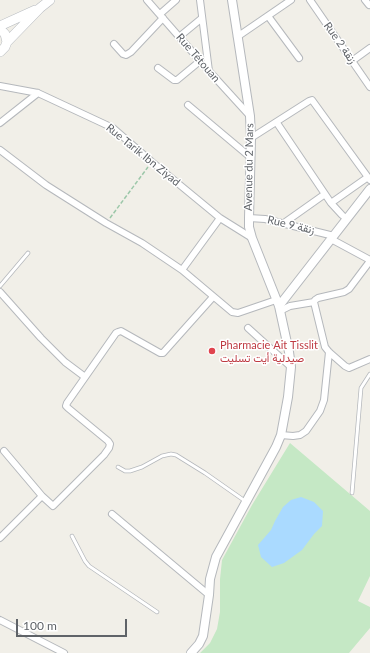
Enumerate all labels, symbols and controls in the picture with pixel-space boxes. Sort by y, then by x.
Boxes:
street label: Rue 2 زنقة [321,20,359,66]
street label: Rue Tétouan [173,31,223,85]
street label: Rue Tarik Ibn Ziyad [103,121,183,189]
street label: Avenue du 2 Mars [242,123,256,211]
street label: Rue 9 زنقة [266,213,316,237]
place label: Pharmacie Ait Tisslit صيدلية أيت تسليت [220,338,318,364]
marker: Pharmacie Ait Tisslit صيدلية أيت تسليت [207,346,217,356]
scale bar [18,611,129,637]
text: 100 m [23,618,57,633]

